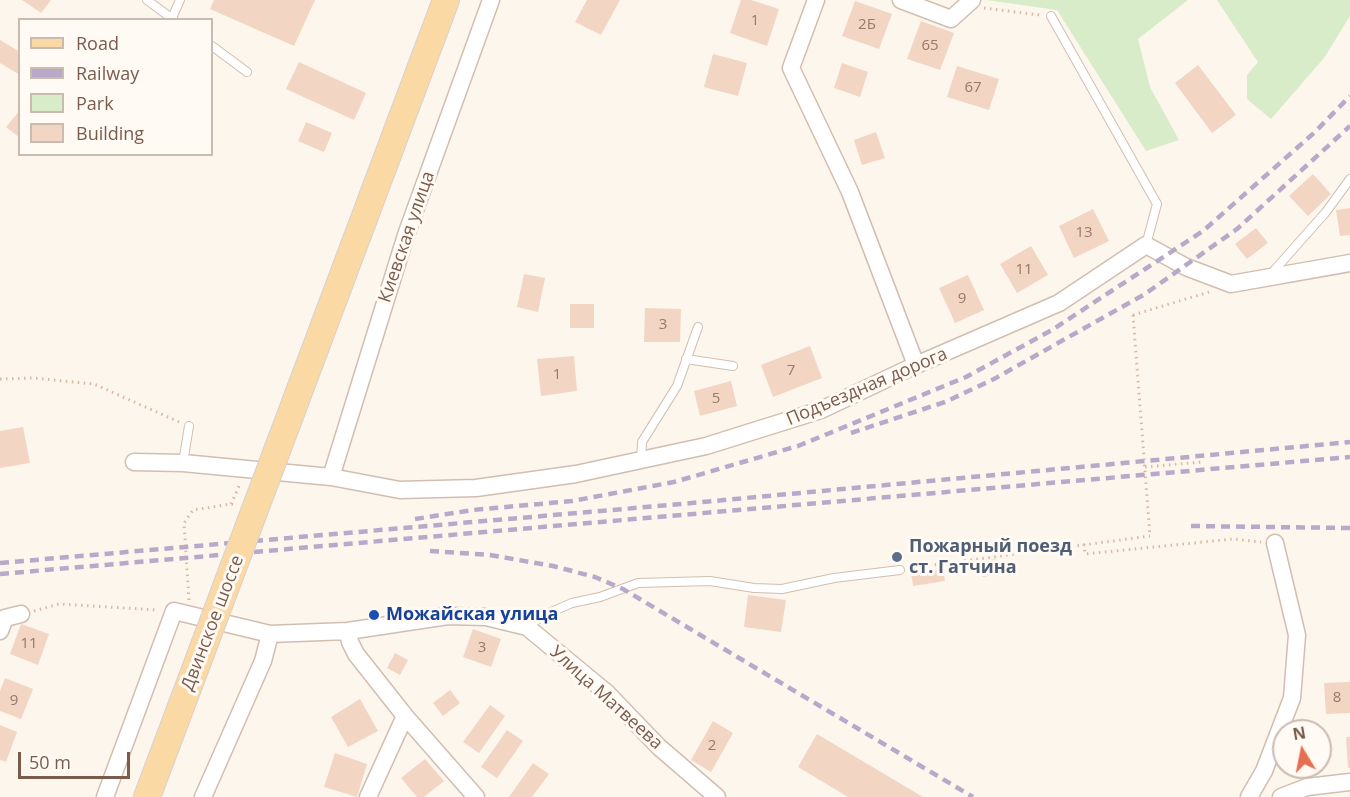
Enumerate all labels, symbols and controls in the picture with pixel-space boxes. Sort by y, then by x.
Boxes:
house number: 1 [751,12,759,30]
house number: 2Б [858,16,876,34]
legend [18,18,213,156]
text: Road [76,31,119,55]
house number: 65 [921,37,939,55]
text: Railway [76,61,139,85]
house number: 67 [964,79,982,97]
text: Park [76,91,114,115]
text: Building [76,121,144,145]
street label: Киевская улица [374,168,440,306]
house number: 13 [1075,224,1093,242]
house number: 11 [1015,261,1033,279]
house number: 9 [958,290,966,308]
house number: 3 [659,316,667,334]
street label: Подъездная дорога [783,343,951,431]
house number: 7 [787,362,795,380]
house number: 1 [553,366,561,384]
house number: 5 [712,390,720,408]
place label: Пожарный поезд ст. Гатчина [909,536,1072,578]
marker: Пожарный поезд ст. Гатчина [890,550,904,564]
street label: Двинское шоссе [177,552,249,694]
place label: Можайская улица [386,604,558,626]
marker: Можайская улица [367,608,381,622]
house number: 11 [20,635,38,653]
house number: 3 [478,639,486,657]
street label: Улица Матвеева [545,642,667,754]
house number: 8 [1333,689,1341,707]
house number: 9 [10,692,18,710]
north arrow [1272,719,1332,779]
text: N [1291,721,1308,745]
house number: 2 [708,737,716,755]
scale bar [21,740,134,778]
text: 50 m [29,750,71,774]

